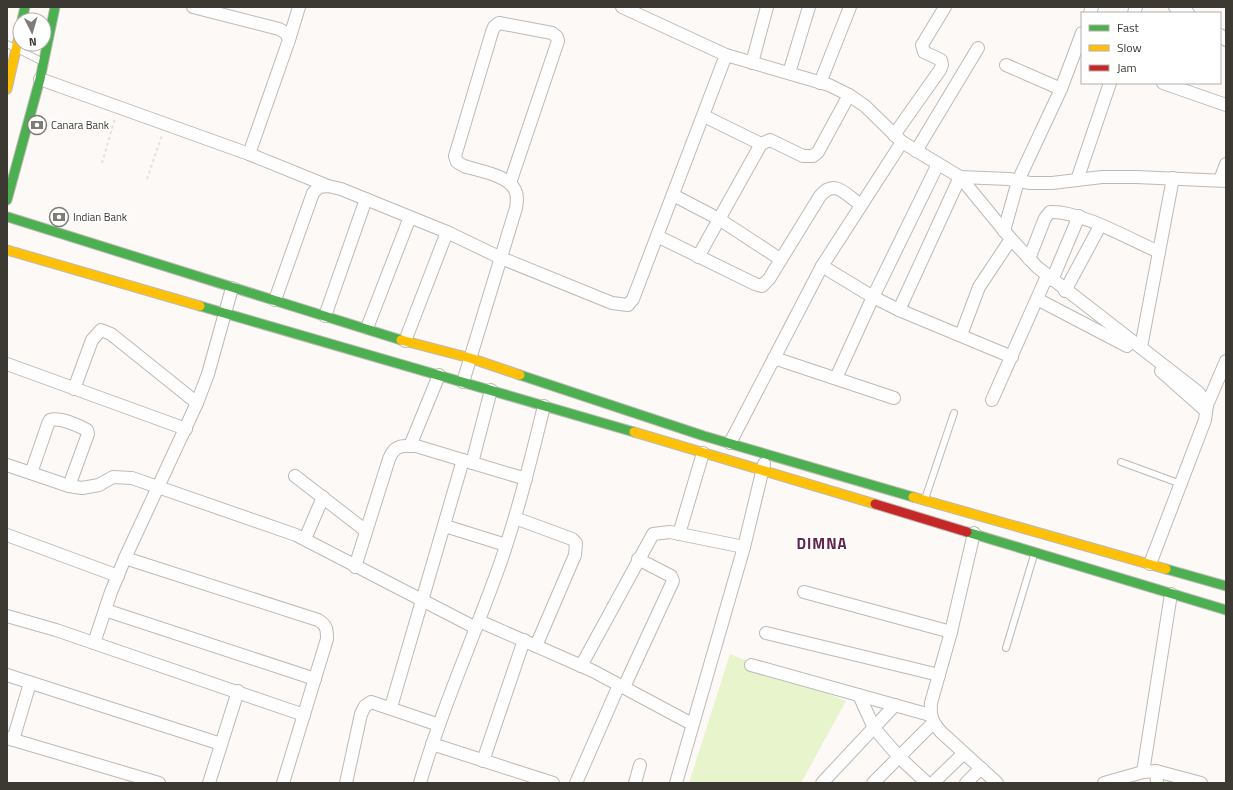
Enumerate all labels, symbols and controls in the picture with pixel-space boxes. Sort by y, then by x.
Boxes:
north arrow [12,12,52,52]
legend [1081,12,1221,84]
text: Fast [1117,18,1140,37]
text: N [28,34,37,50]
text: Slow [1117,38,1142,57]
text: Jam [1117,58,1137,77]
bank icon: Canara Bank [26,114,48,136]
place label: Canara Bank [51,117,110,133]
bank icon: Indian Bank [48,206,70,228]
place label: Indian Bank [73,209,128,225]
district label: DIMNA [796,532,848,555]

